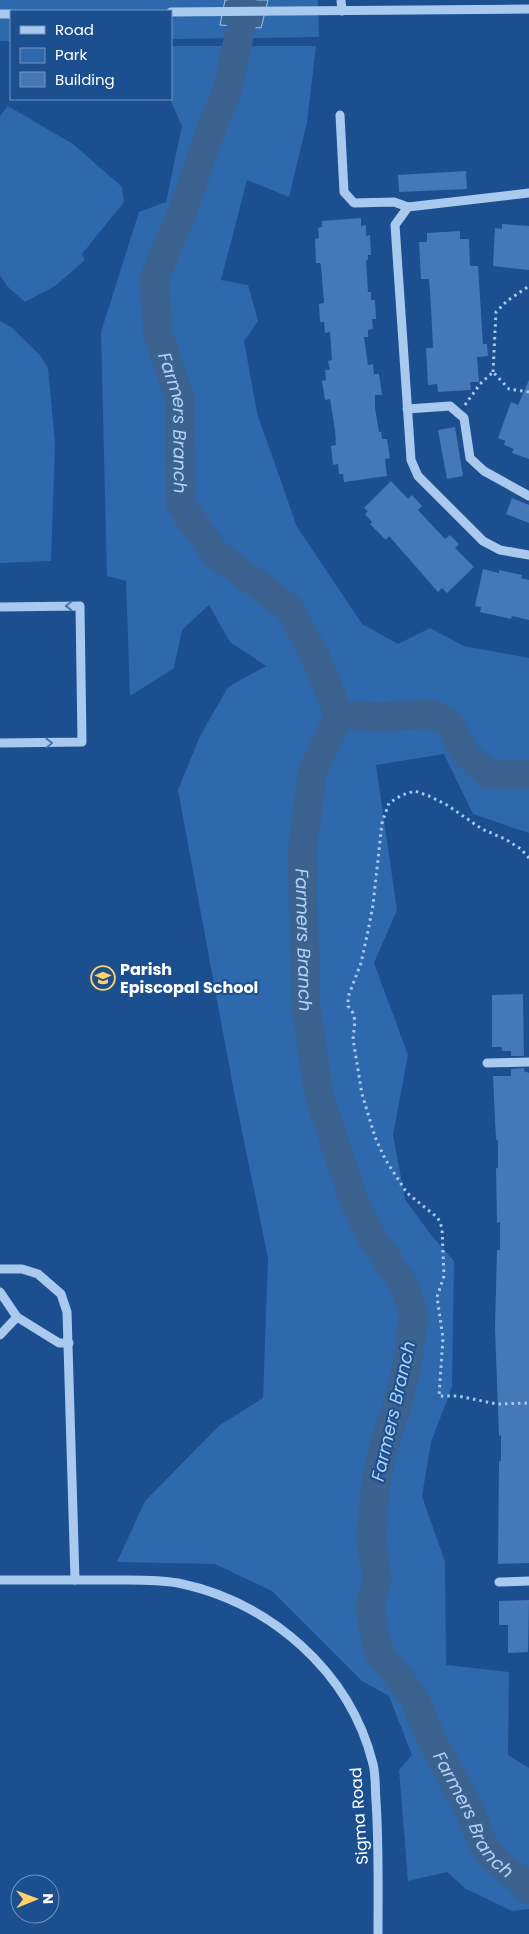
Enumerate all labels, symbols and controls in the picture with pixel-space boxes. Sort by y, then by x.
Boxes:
legend [10,10,172,100]
text: Road [55,19,94,40]
text: Park [55,44,87,65]
text: Building [55,69,115,90]
water label: Farmers Branch [153,349,193,494]
one-way arrow [65,601,73,611]
one-way arrow [45,737,53,748]
water label: Farmers Branch [290,868,319,1012]
place label: Parish Episcopal School [120,958,258,999]
school or university icon: Parish Episcopal School [90,965,116,991]
water label: Farmers Branch [365,1339,421,1483]
water label: Farmers Branch [428,1747,520,1883]
street label: Sigma Road [344,1767,374,1865]
north arrow [10,1874,60,1924]
text: N [38,1893,58,1904]

